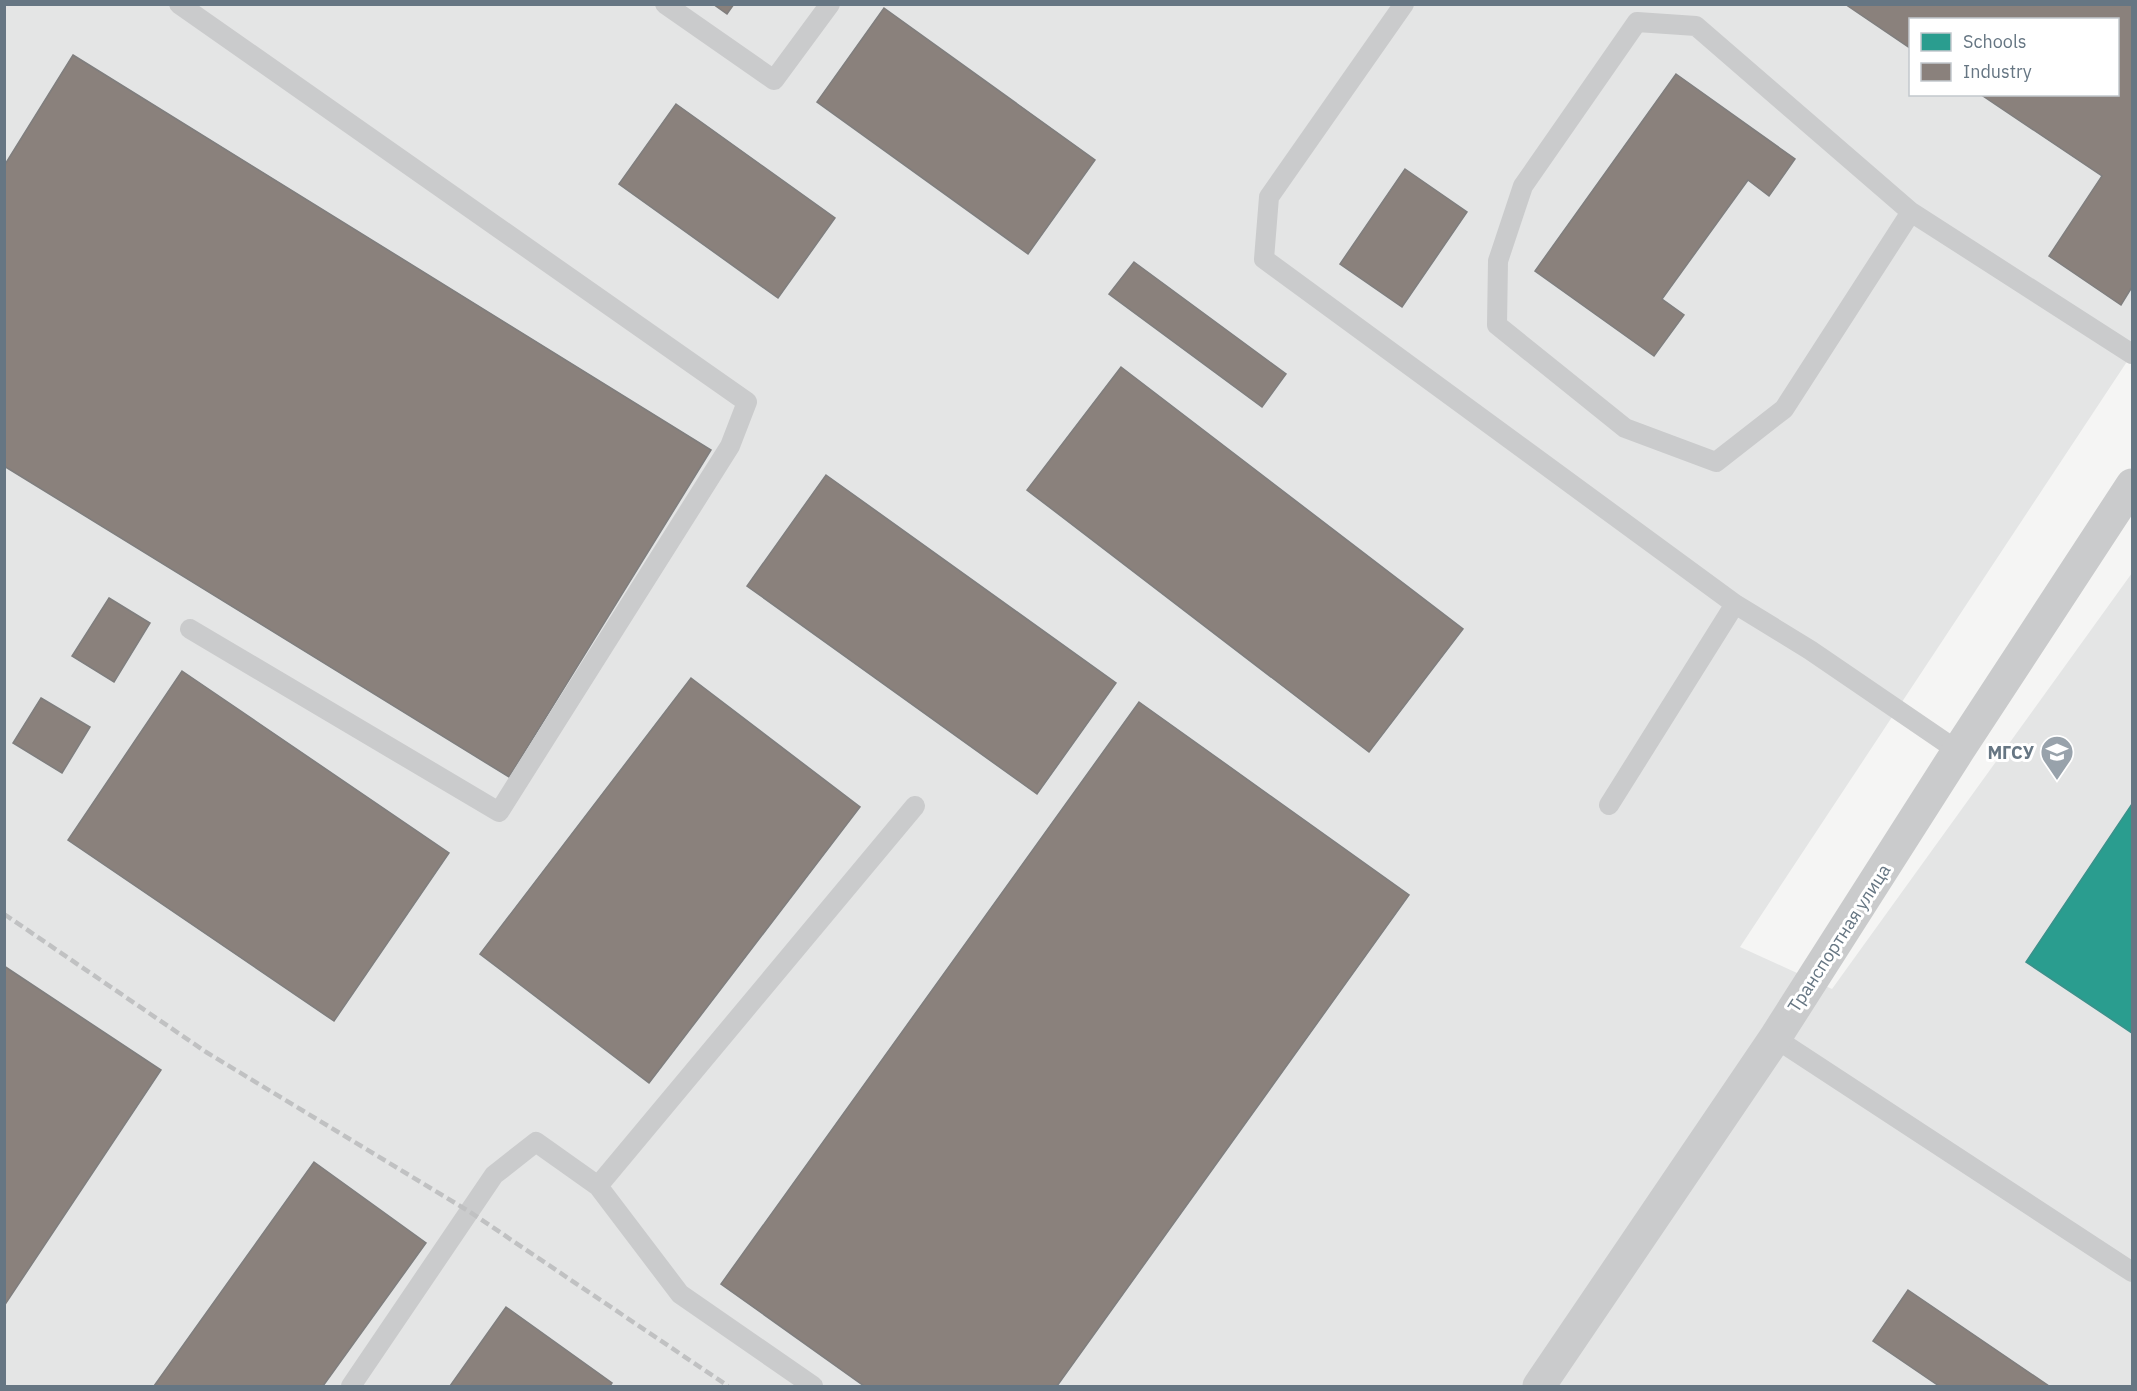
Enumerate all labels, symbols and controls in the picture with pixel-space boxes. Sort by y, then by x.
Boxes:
legend [1909,18,2119,96]
text: Schools [1963,30,2027,53]
text: Industry [1963,60,2032,83]
school or university icon: МГСУ [2039,734,2075,781]
place label: МГСУ [1987,741,2035,764]
street label: Транспортная улица [1782,859,1896,1016]

